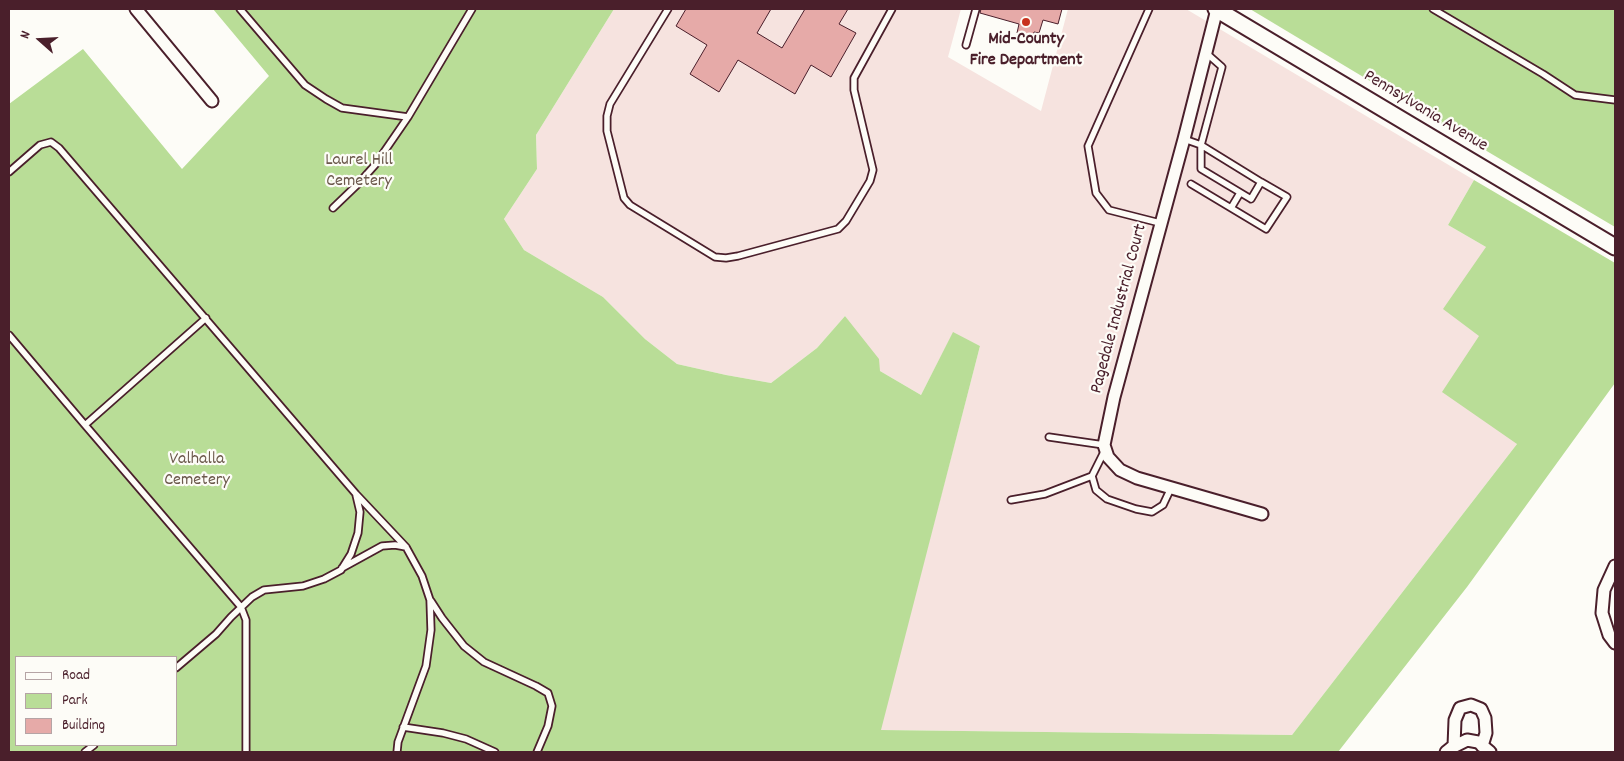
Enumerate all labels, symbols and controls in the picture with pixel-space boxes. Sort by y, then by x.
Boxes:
north arrow [15,15,65,65]
marker: Mid-County Fire Department [1020,16,1032,28]
text: N [15,29,36,42]
place label: Mid-County Fire Department [970,30,1082,72]
street label: Pennsylvania Avenue [1359,66,1491,158]
park label: Laurel Hill Cemetery [325,151,393,193]
street label: Pagedale Industrial Court [1087,222,1153,396]
park label: Valhalla Cemetery [164,450,230,492]
legend [15,656,178,746]
text: Road [62,665,90,687]
text: Park [62,690,88,712]
text: Building [62,715,105,737]

